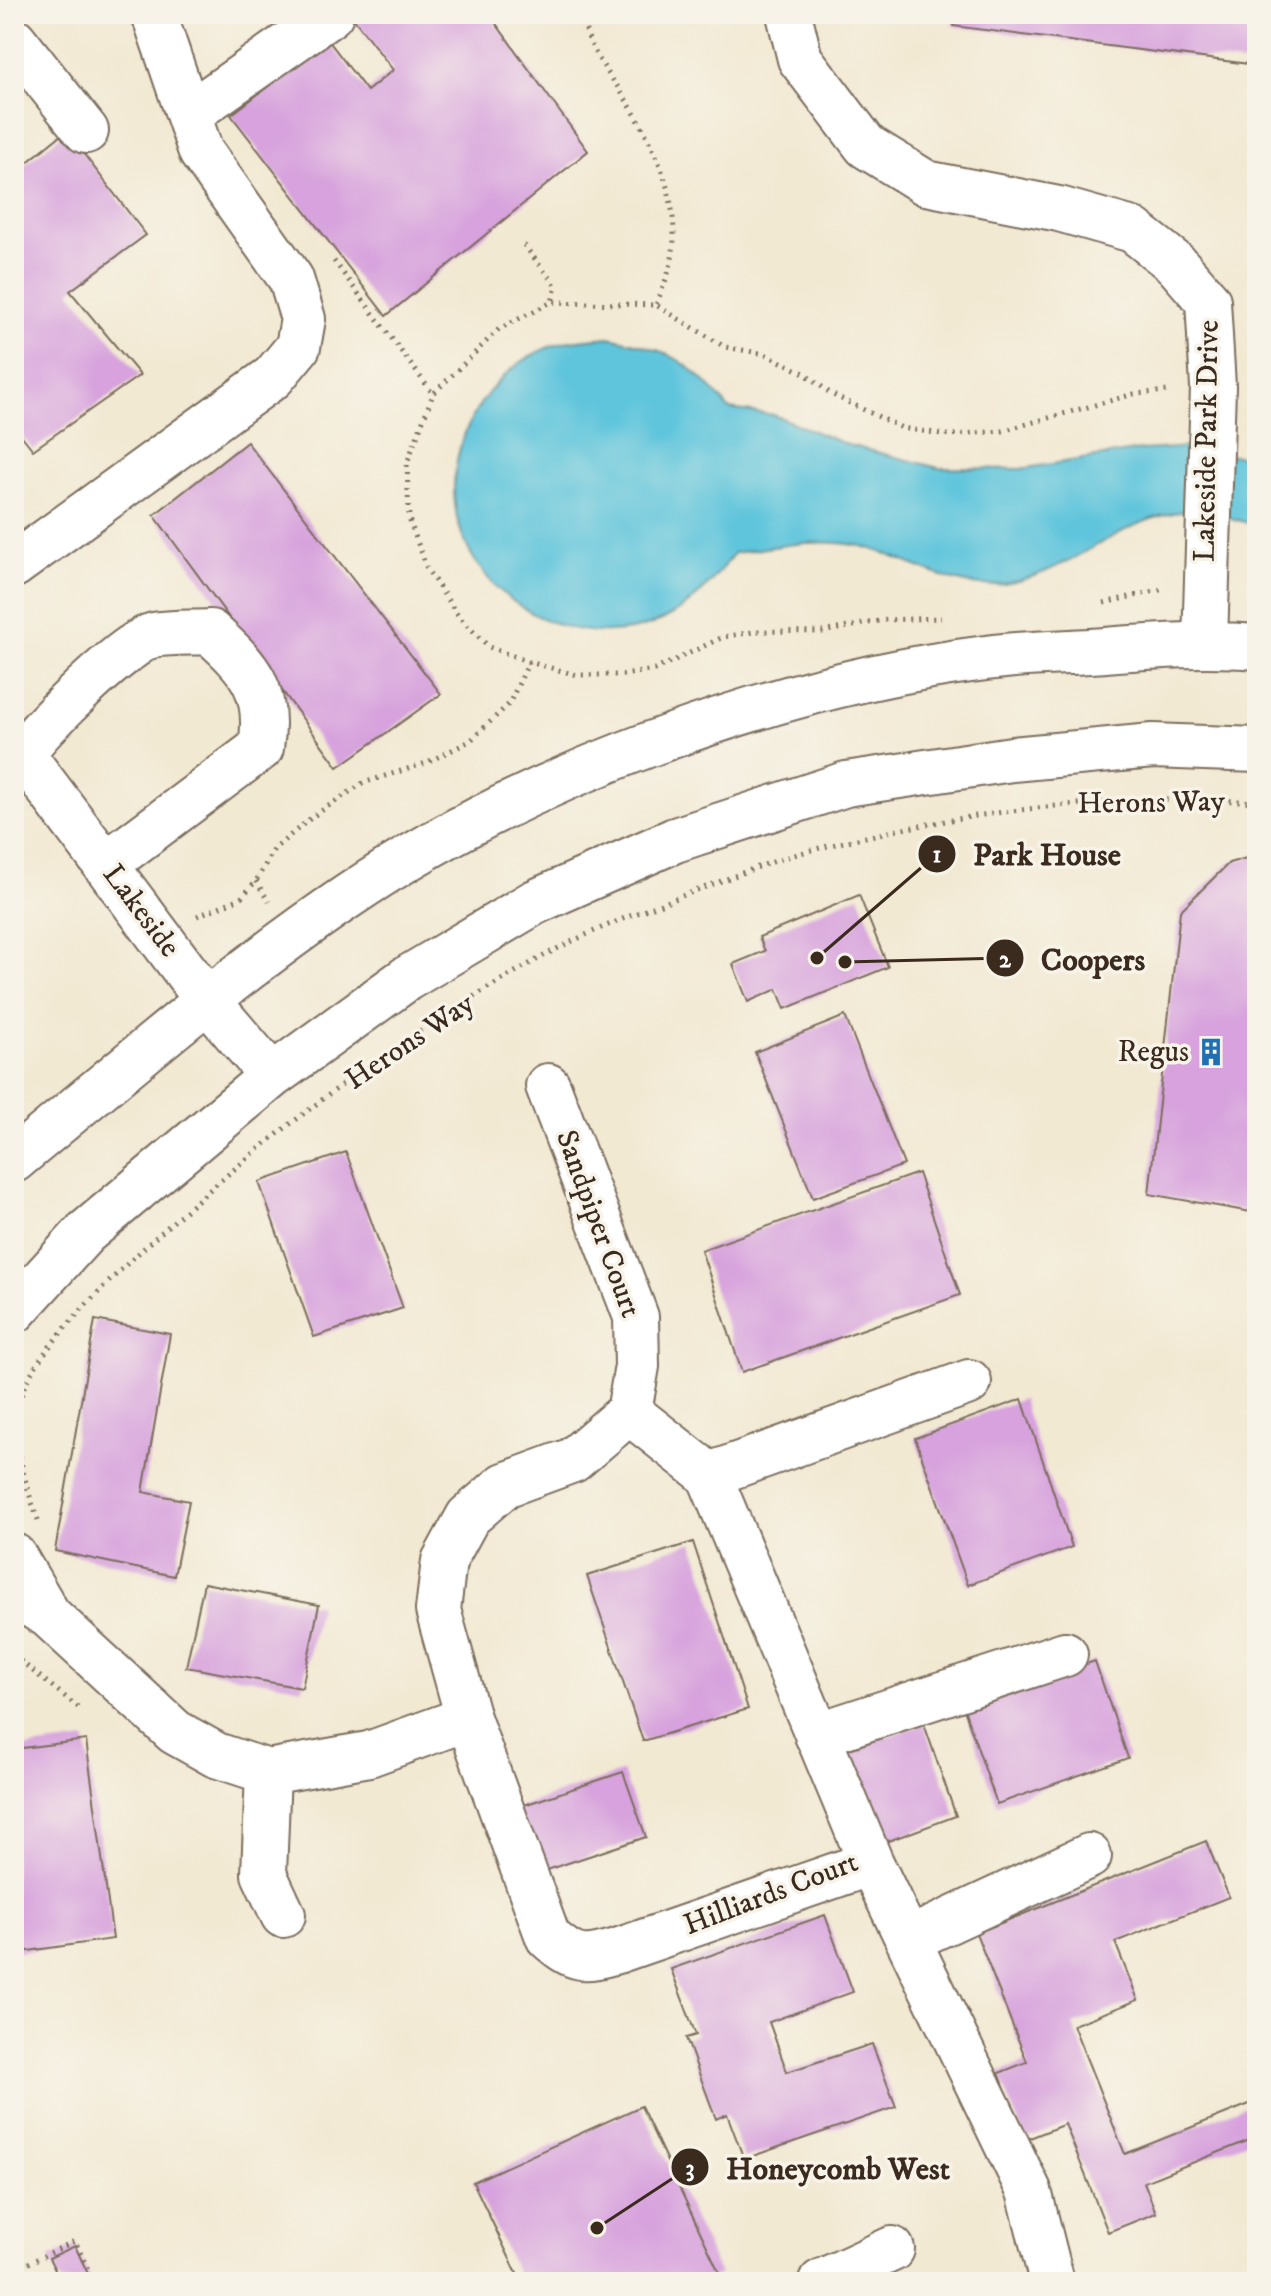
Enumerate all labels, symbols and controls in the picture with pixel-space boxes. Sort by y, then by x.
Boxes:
street label: Lakeside Park Drive [1186,320,1228,562]
street label: Herons Way [1077,783,1226,823]
callout: Park House [917,826,1137,882]
text: Park House [973,836,1121,876]
text: 1 [933,840,942,870]
street label: Lakeside [94,857,188,965]
callout: Coopers [985,930,1162,986]
text: Coopers [1041,941,1145,981]
text: 2 [999,945,1012,975]
street label: Herons Way [338,985,482,1099]
place label: Regus [1118,1034,1189,1071]
building icon: Regus [1196,1037,1226,1067]
street label: Sandpiper Court [547,1125,649,1323]
street label: Hilliards Court [679,1844,863,1944]
callout: Honeycomb West [670,2139,966,2195]
text: Honeycomb West [726,2150,951,2190]
text: 3 [686,2154,695,2184]

